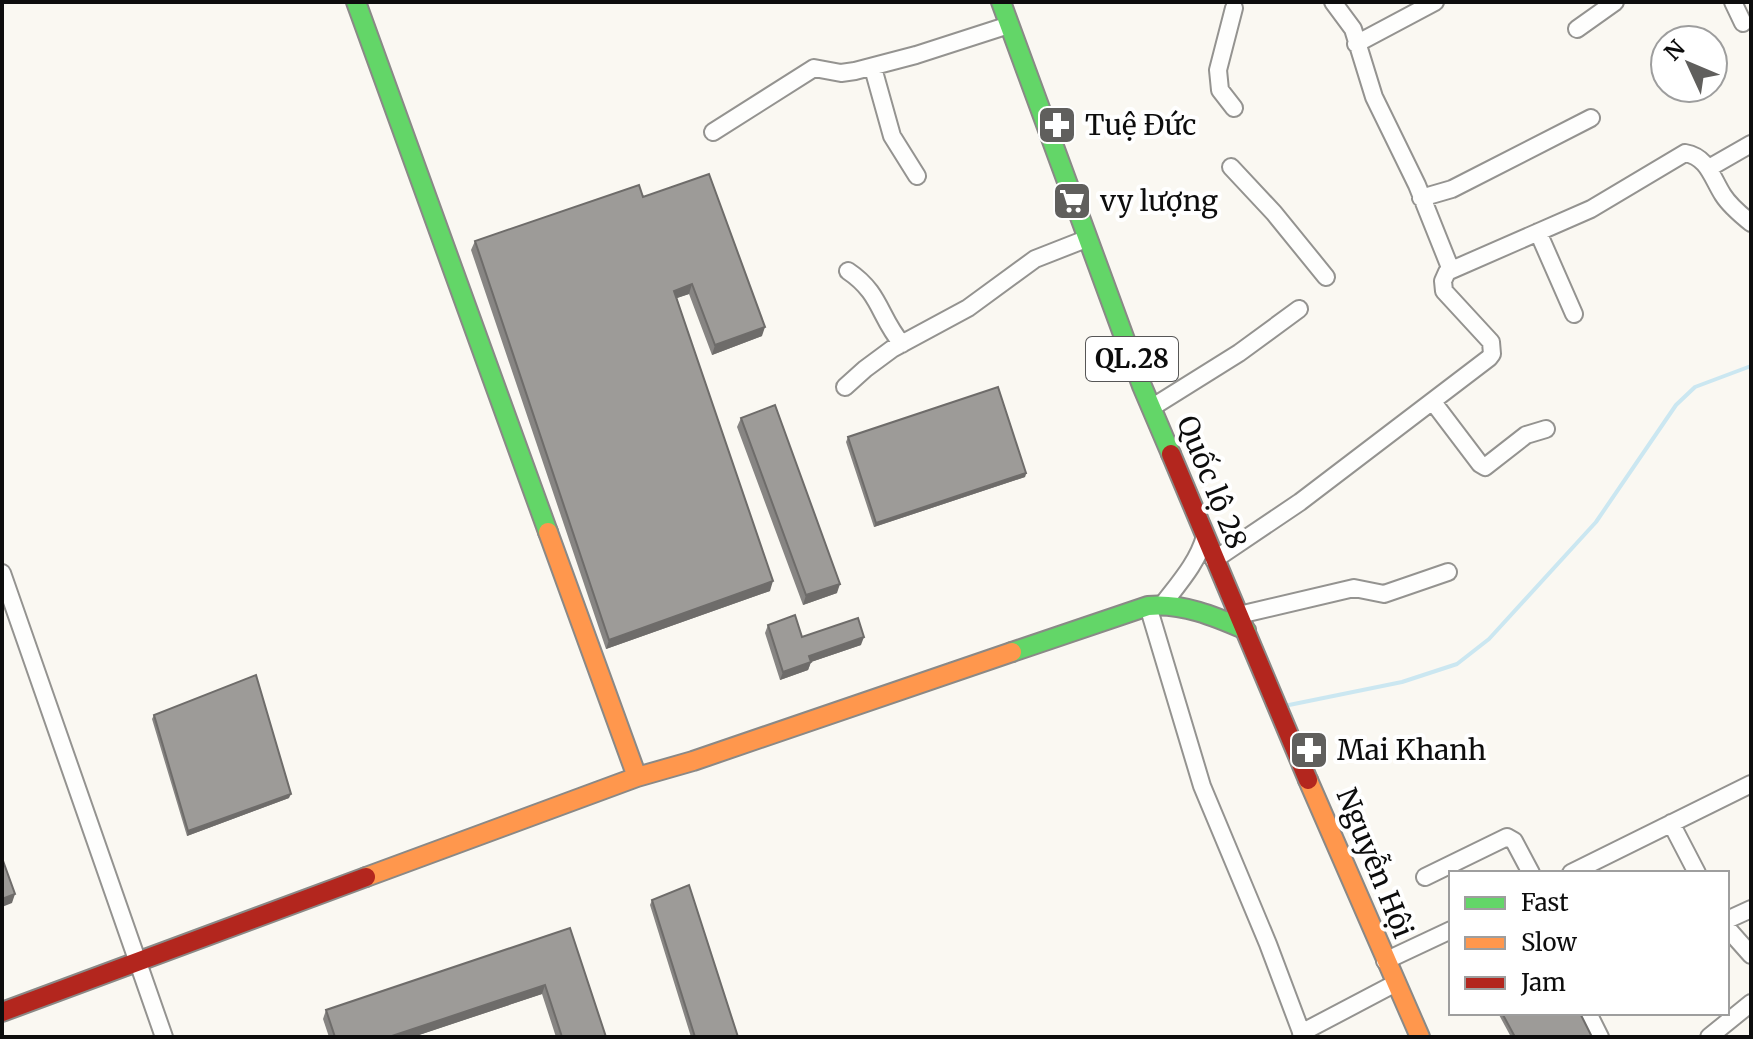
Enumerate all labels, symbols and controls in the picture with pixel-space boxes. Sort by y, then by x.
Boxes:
north arrow [1649,24,1729,104]
text: N [1659,34,1691,66]
pharmacy icon: Tuệ Đức [1036,104,1078,146]
place label: Tuệ Đức [1085,107,1197,143]
supermarket icon: vy lượng [1051,180,1093,222]
place label: vy lượng [1099,183,1218,219]
road number: QL.28 [1086,337,1178,381]
street label: Quốc lộ 28 [1169,410,1255,554]
pharmacy icon: Mai Khanh [1288,729,1330,771]
place label: Mai Khanh [1337,732,1486,768]
street label: Nguyễn Hội [1329,783,1421,943]
legend [1449,871,1729,1015]
text: Fast [1521,887,1569,918]
text: Slow [1521,927,1577,958]
text: Jam [1520,967,1566,998]

